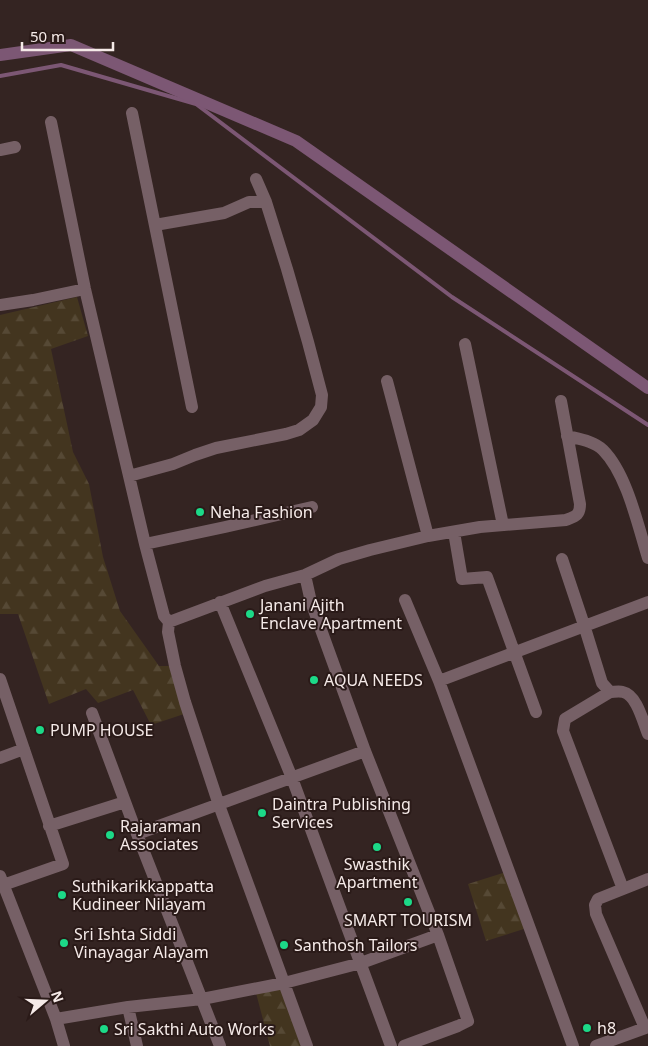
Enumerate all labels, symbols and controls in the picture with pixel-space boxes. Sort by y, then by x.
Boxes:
scale bar [22,20,114,52]
text: 50 m [30,26,65,46]
place label: Neha Fashion [210,501,313,523]
marker: Neha Fashion [194,506,206,518]
place label: Janani Ajith Enclave Apartment [258,594,402,634]
marker: Janani Ajith Enclave Apartment [244,608,256,620]
place label: AQUA NEEDS [324,669,423,691]
marker: AQUA NEEDS [308,674,320,686]
place label: PUMP HOUSE [50,719,153,741]
marker: PUMP HOUSE [34,724,46,736]
place label: Daintra Publishing Services [272,793,411,833]
marker: Daintra Publishing Services [256,807,268,819]
place label: Rajaraman Associates [120,815,201,855]
marker: Rajaraman Associates [104,829,116,841]
marker: Swasthik Apartment [371,841,383,853]
place label: Swasthik Apartment [336,853,418,893]
place label: Suthikarikkappatta Kudineer Nilayam [72,875,214,915]
marker: Suthikarikkappatta Kudineer Nilayam [56,889,68,901]
marker: SMART TOURISM [402,896,414,908]
place label: SMART TOURISM [344,909,472,931]
place label: Sri Ishta Siddi Vinayagar Alayam [74,923,209,963]
place label: Santhosh Tailors [294,934,418,956]
marker: Sri Ishta Siddi Vinayagar Alayam [58,937,70,949]
marker: Santhosh Tailors [278,939,290,951]
north arrow [20,976,70,1026]
text: N [47,988,69,1005]
place label: h8 [597,1017,616,1039]
place label: Sri Sakthi Auto Works [114,1018,275,1040]
marker: h8 [581,1022,593,1034]
marker: Sri Sakthi Auto Works [98,1023,110,1035]

